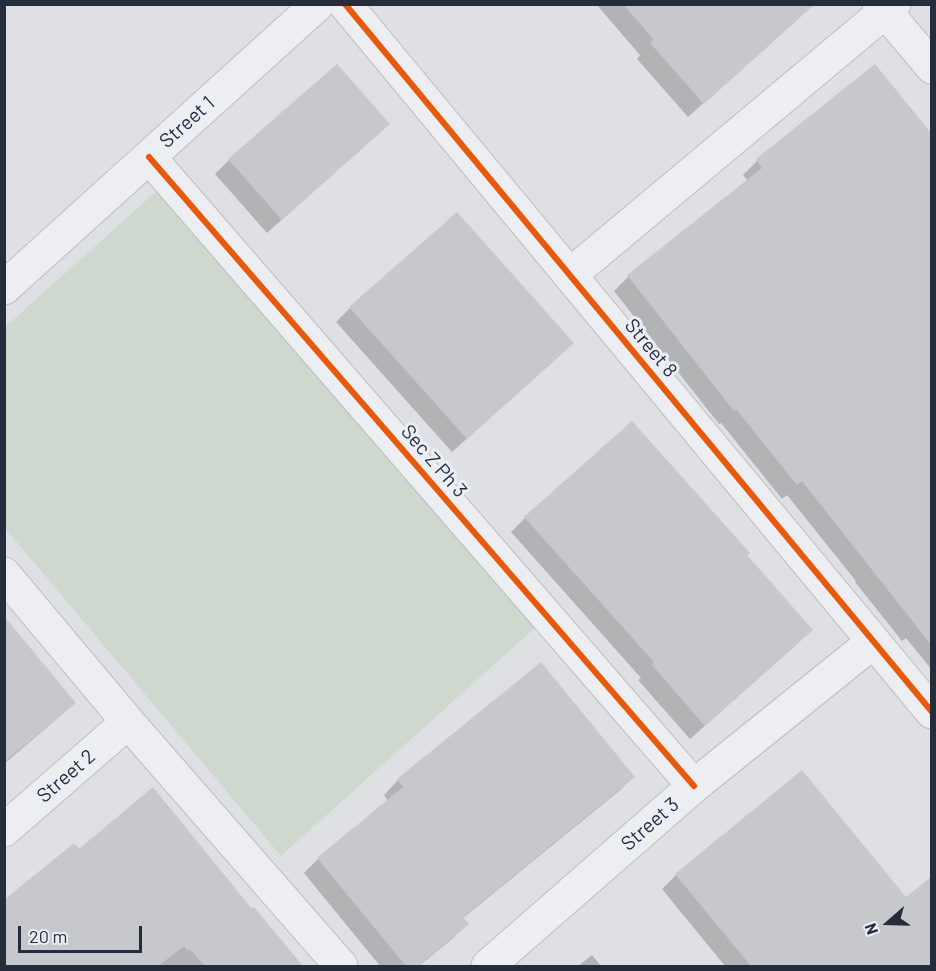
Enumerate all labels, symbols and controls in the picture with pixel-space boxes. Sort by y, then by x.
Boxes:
street label: Street 1 [155,91,219,153]
street label: Street 8 [620,314,682,382]
street label: Sec Z Ph 3 [396,420,472,502]
street label: Street 2 [32,744,100,808]
street label: Street 3 [616,792,684,856]
north arrow [858,893,918,953]
scale bar [21,914,146,952]
text: N [860,921,881,938]
text: 20 m [29,925,67,947]

